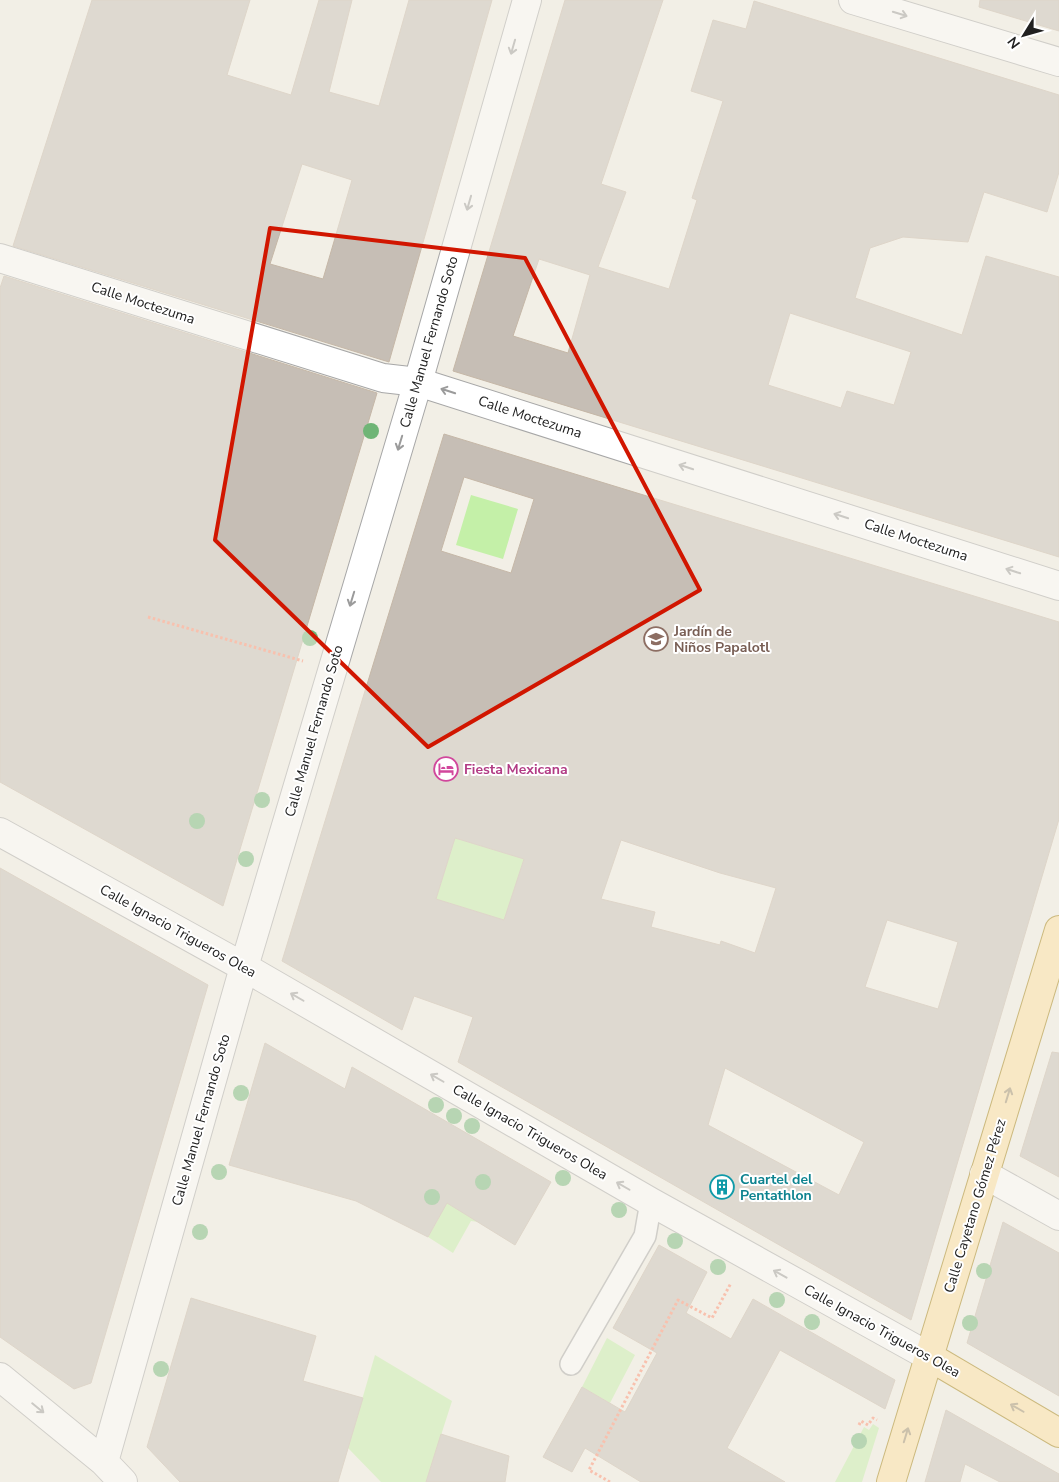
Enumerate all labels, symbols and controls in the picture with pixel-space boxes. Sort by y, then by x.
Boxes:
one-way arrow [891,10,907,20]
north arrow [999,10,1049,60]
text: N [1003,33,1025,52]
one-way arrow [508,38,518,54]
one-way arrow [464,195,473,211]
street label: Calle Manuel Fernando Soto [395,254,463,430]
street label: Calle Moctezuma [89,277,197,329]
one-way arrow [441,386,456,395]
street label: Calle Moctezuma [476,391,584,443]
one-way arrow [394,435,404,451]
one-way arrow [679,462,695,471]
one-way arrow [833,511,849,521]
street label: Calle Moctezuma [862,514,970,566]
one-way arrow [1005,566,1021,576]
one-way arrow [347,590,357,606]
place label: Jardín de Niños Papalotl [673,622,770,657]
school or university icon: Jardín de Niños Papalotl [643,626,669,652]
street label: Calle Manuel Fernando Soto [280,643,348,819]
hotel icon: Fiesta Mexicana [433,756,459,782]
place label: Fiesta Mexicana [464,760,568,779]
street label: Calle Ignacio Trigueros Olea [96,880,260,982]
one-way arrow [290,991,304,1001]
street label: Calle Manuel Fernando Soto [167,1032,235,1208]
one-way arrow [431,1073,445,1083]
street label: Calle Ignacio Trigueros Olea [449,1080,611,1184]
one-way arrow [1003,1088,1013,1104]
street label: Calle Cayetano Gómez Pérez [939,1116,1011,1295]
place label: Cuartel del Pentathlon [740,1170,813,1205]
building icon: Cuartel del Pentathlon [709,1174,735,1200]
one-way arrow [617,1181,631,1191]
one-way arrow [773,1269,788,1279]
street label: Calle Ignacio Trigueros Olea [800,1280,964,1382]
one-way arrow [31,1402,44,1413]
one-way arrow [1009,1403,1024,1413]
one-way arrow [901,1428,911,1444]

